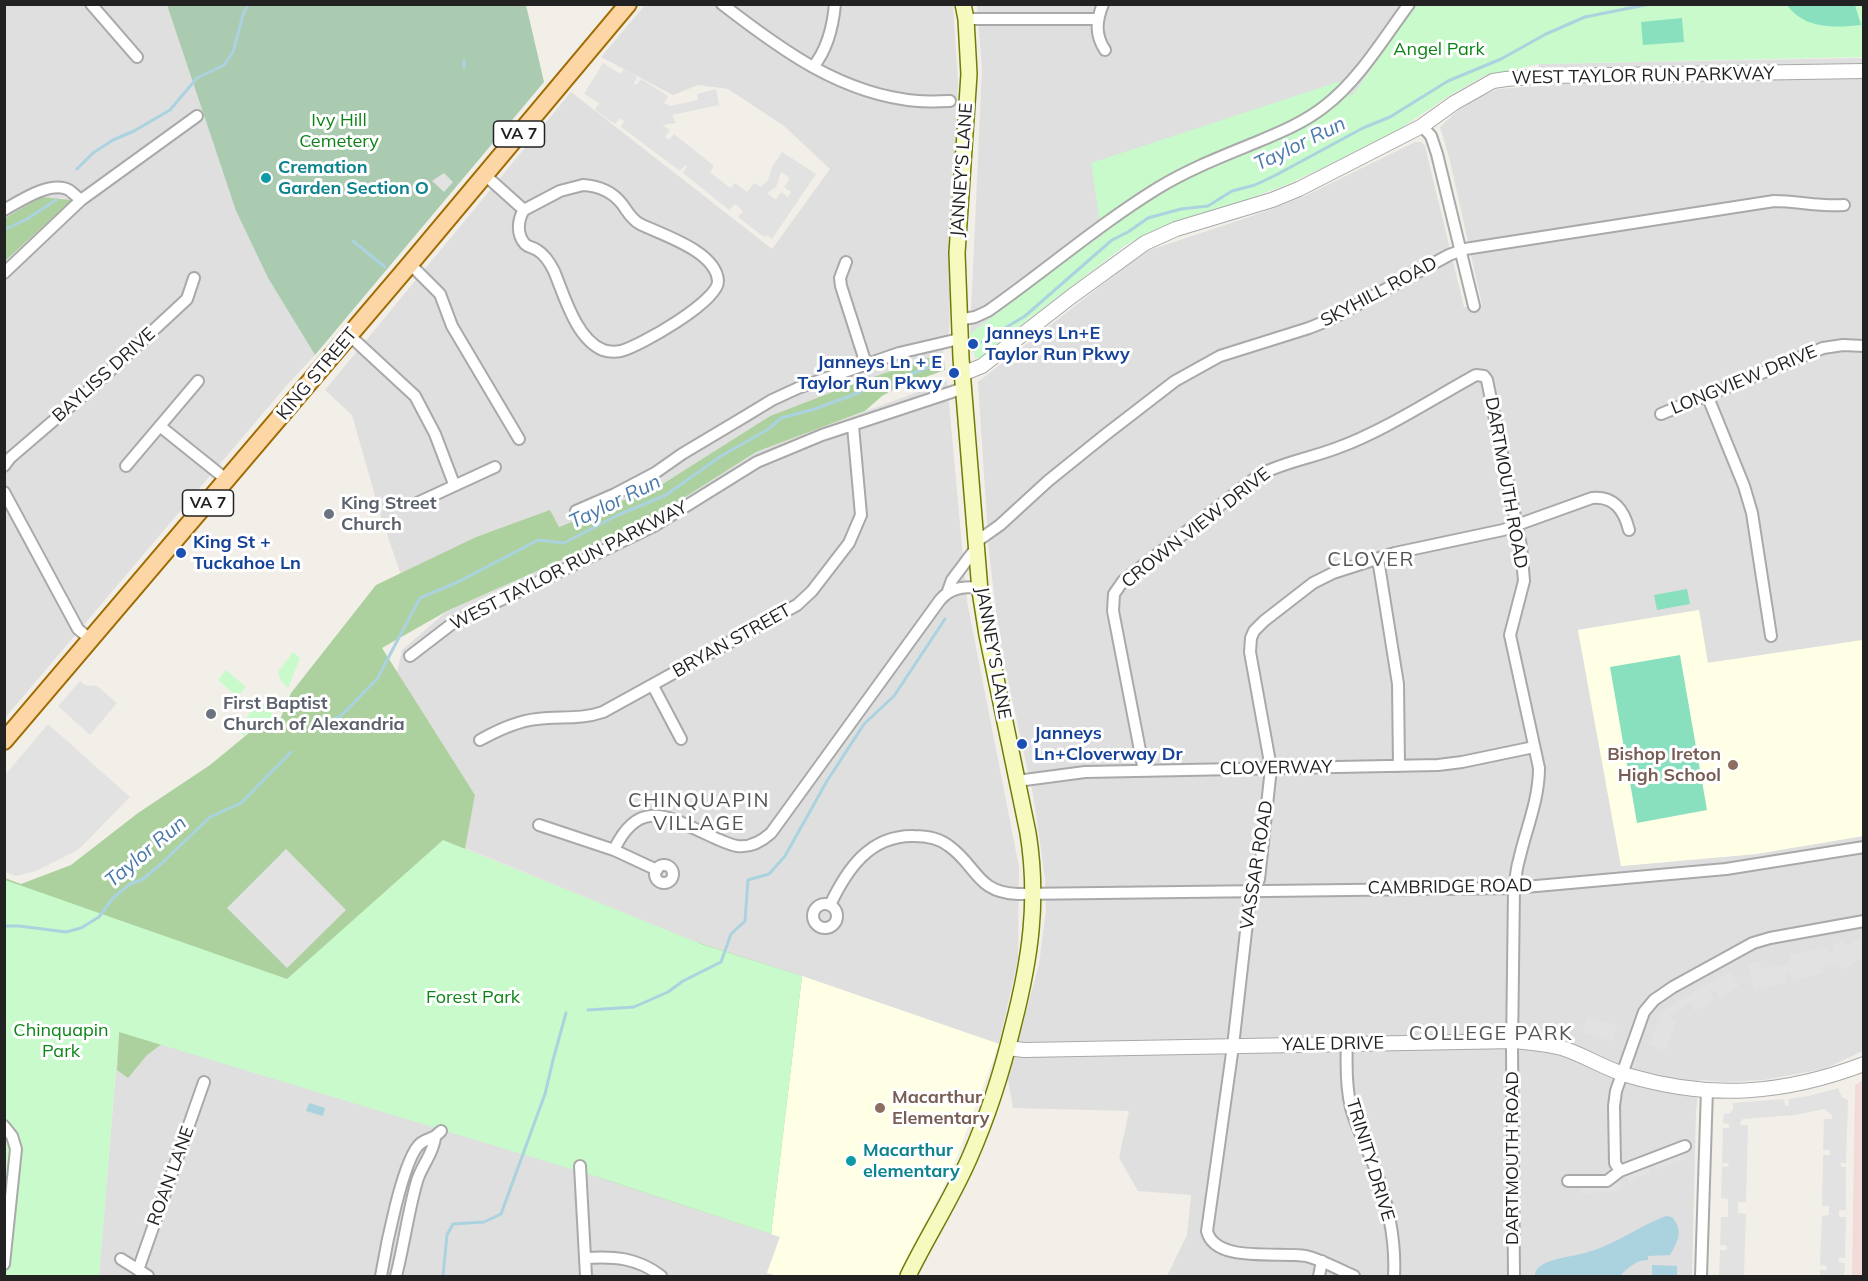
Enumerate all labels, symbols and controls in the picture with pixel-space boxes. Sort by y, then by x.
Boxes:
park label: Angel Park [1393,39,1485,61]
street label: WEST TAYLOR RUN PARKWAY [1511,63,1775,89]
street label: JANNEY'S LANE [947,102,977,238]
park label: Ivy Hill Cemetery [299,110,379,152]
water label: Taylor Run [1250,112,1350,176]
road number: VA 7 [494,121,544,147]
place label: Cremation Garden Section O [278,157,429,200]
marker: Cremation Garden Section O [259,171,273,185]
street label: SKYHILL ROAD [1317,252,1441,332]
street label: BAYLISS DRIVE [48,323,160,427]
place label: Janneys Ln+E Taylor Run Pkwy [985,323,1130,366]
street label: KING STREET [272,324,362,424]
marker: Janneys Ln+E Taylor Run Pkwy [966,337,980,351]
street label: LONGVIEW DRIVE [1668,341,1820,419]
place label: Janneys Ln + E Taylor Run Pkwy [797,352,942,394]
marker: Janneys Ln + E Taylor Run Pkwy [947,366,961,380]
street label: DARTMOUTH ROAD [1480,395,1532,571]
street label: CROWN VIEW DRIVE [1117,463,1275,593]
water label: Taylor Run [565,470,665,534]
road number: VA 7 [182,490,234,516]
place label: King Street Church [341,493,436,536]
street label: WEST TAYLOR RUN PARKWAY [447,497,691,635]
marker: King Street Church [322,507,336,521]
place label: King St + Tuckahoe Ln [193,532,301,574]
marker: King St + Tuckahoe Ln [174,546,188,560]
district label: CLOVER [1327,548,1415,572]
street label: JANNEY'S LANE [971,585,1015,721]
street label: BRYAN STREET [669,600,795,682]
place label: First Baptist Church of Alexandria [223,693,405,736]
marker: First Baptist Church of Alexandria [204,707,218,721]
place label: Janneys Ln+Cloverway Dr [1034,723,1183,766]
marker: Janneys Ln+Cloverway Dr [1015,737,1029,751]
place label: Bishop Ireton High School [1607,744,1721,786]
street label: CLOVERWAY [1220,756,1332,780]
marker: Bishop Ireton High School [1726,758,1740,772]
district label: CHINQUAPIN VILLAGE [628,789,770,836]
street label: VASSAR ROAD [1236,799,1278,931]
water label: Taylor Run [100,811,192,893]
street label: CAMBRIDGE ROAD [1368,875,1532,899]
park label: Forest Park [426,987,520,1009]
park label: Chinquapin Park [13,1020,109,1062]
district label: COLLEGE PARK [1409,1022,1573,1046]
street label: YALE DRIVE [1282,1032,1384,1056]
street label: DARTMOUTH ROAD [1502,1071,1524,1245]
place label: Macarthur Elementary [892,1087,990,1130]
street label: TRINITY DRIVE [1341,1096,1399,1224]
marker: Macarthur Elementary [873,1101,887,1115]
street label: ROAN LANE [143,1123,199,1229]
place label: Macarthur elementary [863,1140,960,1182]
marker: Macarthur elementary [844,1154,858,1168]

